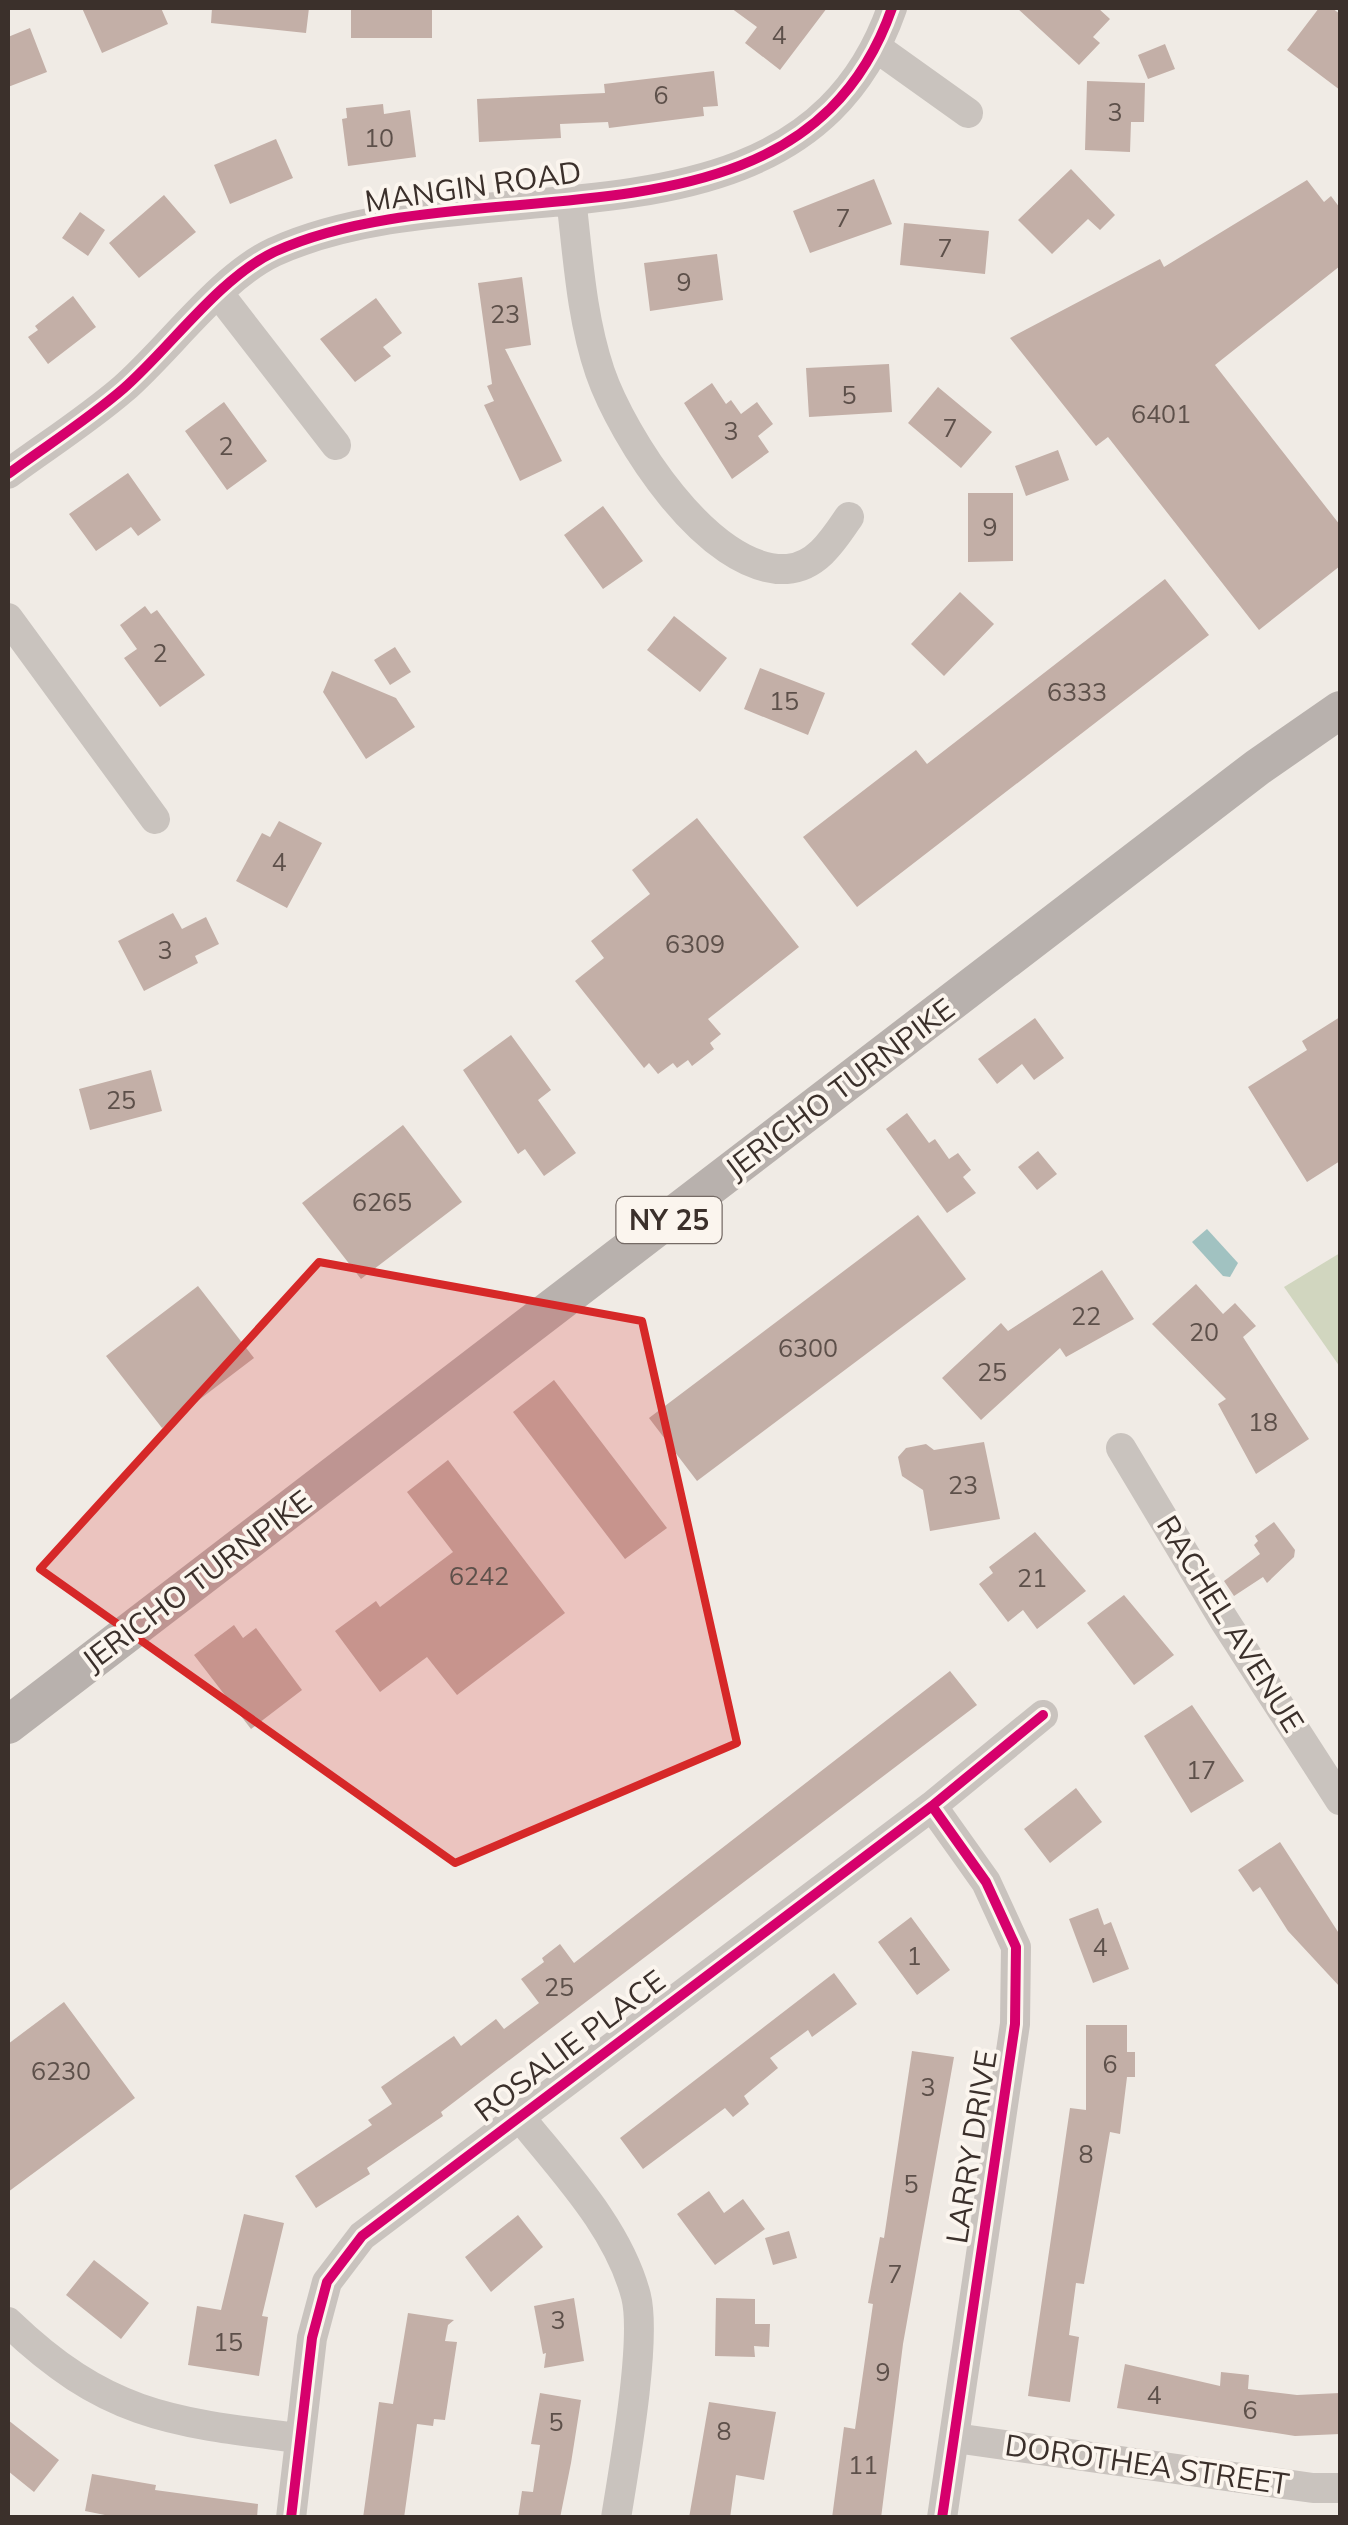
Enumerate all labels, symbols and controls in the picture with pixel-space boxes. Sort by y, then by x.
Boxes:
house number: 4 [771,19,787,50]
house number: 6 [653,79,669,110]
house number: 3 [1107,96,1123,127]
house number: 10 [364,122,394,153]
street label: MANGIN ROAD [362,152,583,220]
house number: 7 [835,202,851,233]
house number: 7 [937,232,953,263]
house number: 9 [676,266,692,297]
house number: 23 [490,298,520,329]
house number: 5 [841,379,857,410]
house number: 6401 [1131,398,1191,429]
house number: 7 [942,412,958,443]
house number: 3 [723,415,739,446]
house number: 2 [218,430,234,461]
house number: 9 [982,511,998,542]
house number: 2 [152,637,168,668]
house number: 6333 [1047,676,1107,707]
house number: 15 [769,685,799,716]
house number: 4 [271,846,287,877]
house number: 6309 [665,928,725,959]
house number: 3 [157,934,173,965]
street label: JERICHO TURNPIKE [717,989,962,1187]
house number: 25 [106,1084,136,1115]
house number: 6265 [352,1186,412,1217]
road number: NY 25 [616,1197,722,1243]
house number: 22 [1071,1300,1101,1331]
house number: 20 [1189,1316,1219,1347]
house number: 6300 [778,1332,838,1363]
house number: 25 [977,1356,1007,1387]
house number: 18 [1248,1406,1278,1437]
house number: 23 [948,1469,978,1500]
street label: JERICHO TURNPIKE [74,1481,319,1679]
street label: RACHEL AVENUE [1149,1508,1313,1739]
house number: 6242 [449,1560,509,1591]
house number: 21 [1017,1562,1047,1593]
house number: 17 [1186,1754,1216,1785]
house number: 4 [1092,1931,1108,1962]
house number: 1 [906,1940,922,1971]
street label: ROSALIE PLACE [466,1961,672,2129]
house number: 25 [544,1971,574,2002]
street label: LARRY DRIVE [937,2048,1005,2246]
house number: 6 [1102,2048,1118,2079]
house number: 6230 [31,2055,91,2086]
house number: 3 [920,2071,936,2102]
house number: 8 [1078,2138,1094,2169]
house number: 5 [903,2168,919,2199]
house number: 7 [887,2258,903,2289]
house number: 3 [550,2304,566,2335]
house number: 15 [213,2326,243,2357]
house number: 9 [875,2356,891,2387]
house number: 4 [1146,2379,1162,2410]
house number: 6 [1242,2394,1258,2425]
house number: 5 [548,2406,564,2437]
house number: 8 [716,2415,732,2446]
street label: DOROTHEA STREET [1003,2425,1292,2503]
house number: 11 [848,2449,878,2480]

